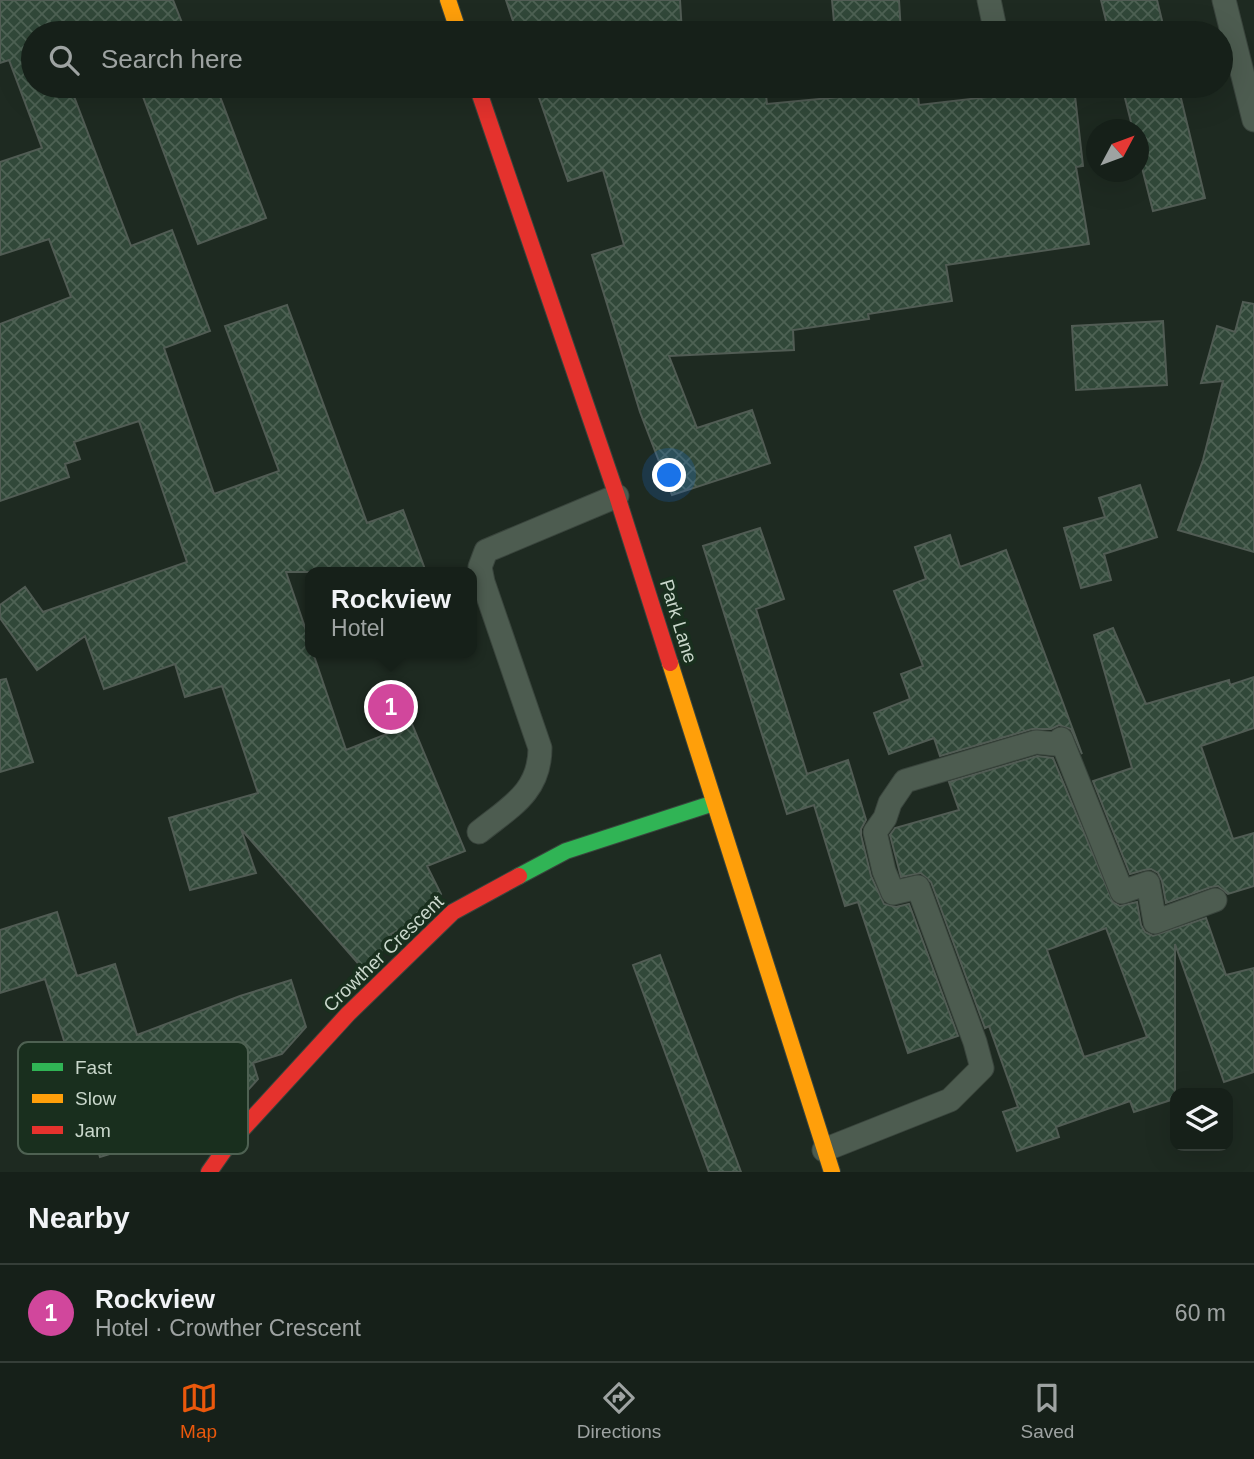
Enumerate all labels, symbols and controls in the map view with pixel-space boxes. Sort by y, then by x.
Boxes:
search box [21,21,1233,98]
icon: search [45,41,83,79]
text: Search here [101,44,243,74]
north arrow [1086,119,1149,182]
your location [652,458,686,492]
popup [305,567,477,658]
street label: Park Lane [656,577,701,666]
text: Rockview [331,584,451,614]
text: Hotel [331,615,385,641]
pin: 1 [368,681,414,733]
street label: Crowther Crescent [319,890,448,1016]
legend [18,1042,248,1154]
text: Fast [75,1057,113,1078]
text: Slow [75,1088,116,1109]
map controls [1170,1088,1233,1151]
button: layers [1170,1088,1233,1151]
text: Jam [75,1120,111,1141]
text: Nearby [28,1201,130,1234]
text: Rockview [95,1284,215,1314]
text: 1 [45,1300,57,1326]
text: 60 m [1175,1300,1226,1326]
text: Hotel · Crowther Crescent [95,1315,361,1341]
tab: Map [180,1379,218,1443]
tab: Directions [577,1379,661,1443]
tab: Saved [1020,1379,1074,1443]

